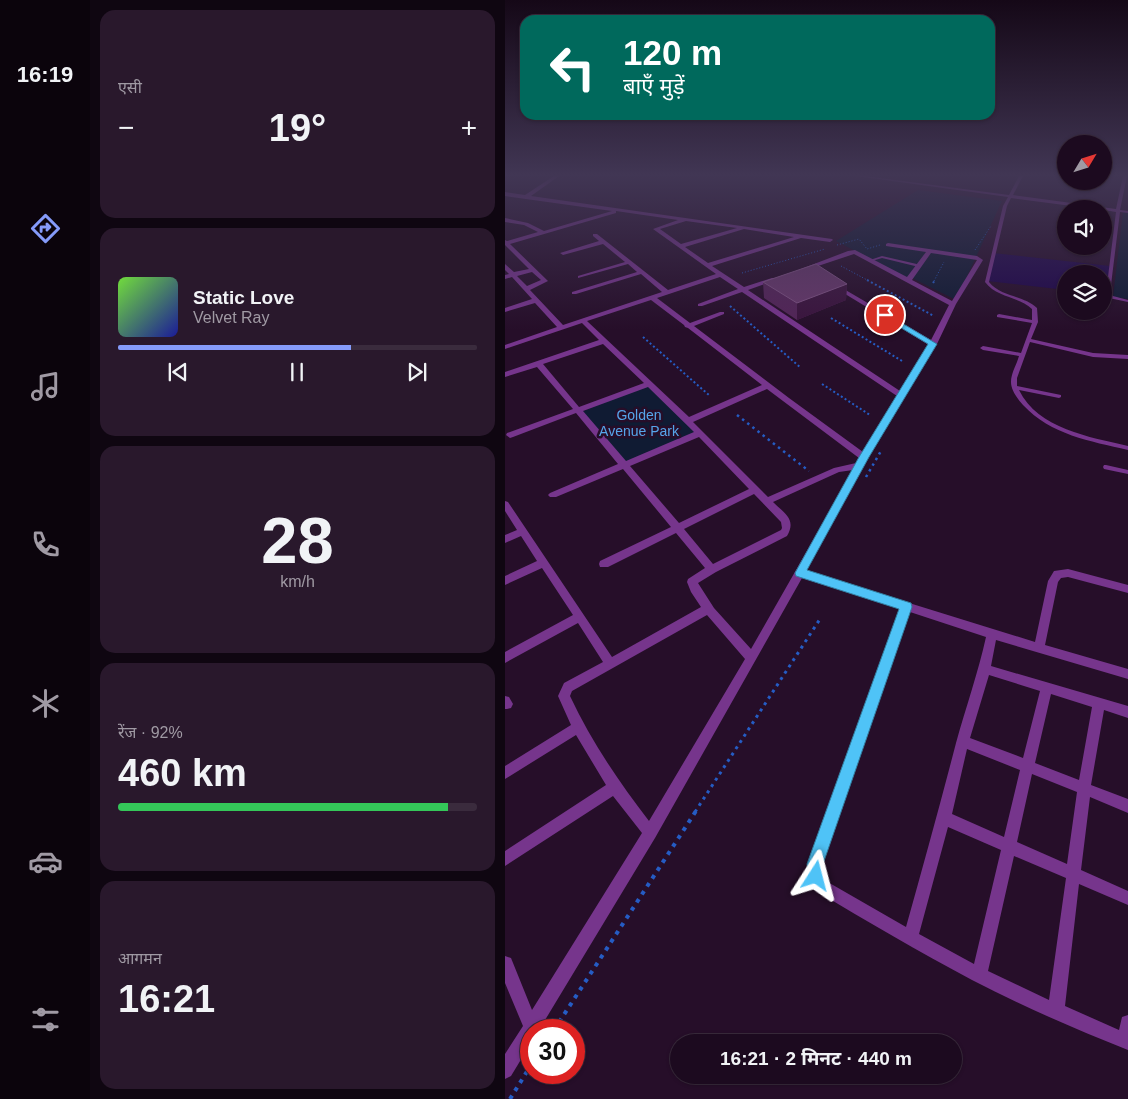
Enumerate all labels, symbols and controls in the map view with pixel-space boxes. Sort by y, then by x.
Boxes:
text: 120 m [623,33,722,72]
icon: left [540,35,605,100]
text: 16:19 [17,62,73,87]
text: बाएँ मुड़ें [623,74,684,99]
text: एसी [118,79,142,96]
text: 19° [269,107,326,149]
text: − [118,112,134,143]
text: + [461,112,477,143]
north arrow [1057,135,1113,190]
map controls [1057,135,1112,320]
button: sound [1057,200,1112,255]
icon: directions [28,211,63,246]
button: layers [1057,265,1112,320]
text: Static Love [193,287,294,308]
pin [864,294,906,336]
icon: arrive [871,301,899,329]
text: Velvet Ray [193,309,269,326]
icon: previous [164,358,192,386]
icon: pause [283,358,311,386]
icon: next [403,358,431,386]
icon: music [28,369,63,404]
park label: Golden Avenue Park [599,407,680,439]
text: 28 [261,504,334,577]
icon: phone [28,527,63,562]
text: km/h [280,573,315,590]
icon: climate [28,686,63,721]
text: रेंज · 92% [118,724,183,741]
text: 460 km [118,752,247,794]
icon: car [28,844,63,879]
position arrow [789,849,841,901]
text: आगमन [118,950,162,967]
text: 16:21 [118,978,215,1020]
icon: filters [28,1002,63,1037]
speed limit sign: 30 [520,1019,585,1084]
text: 16:21 · 2 मिनट · 440 m [720,1048,912,1069]

